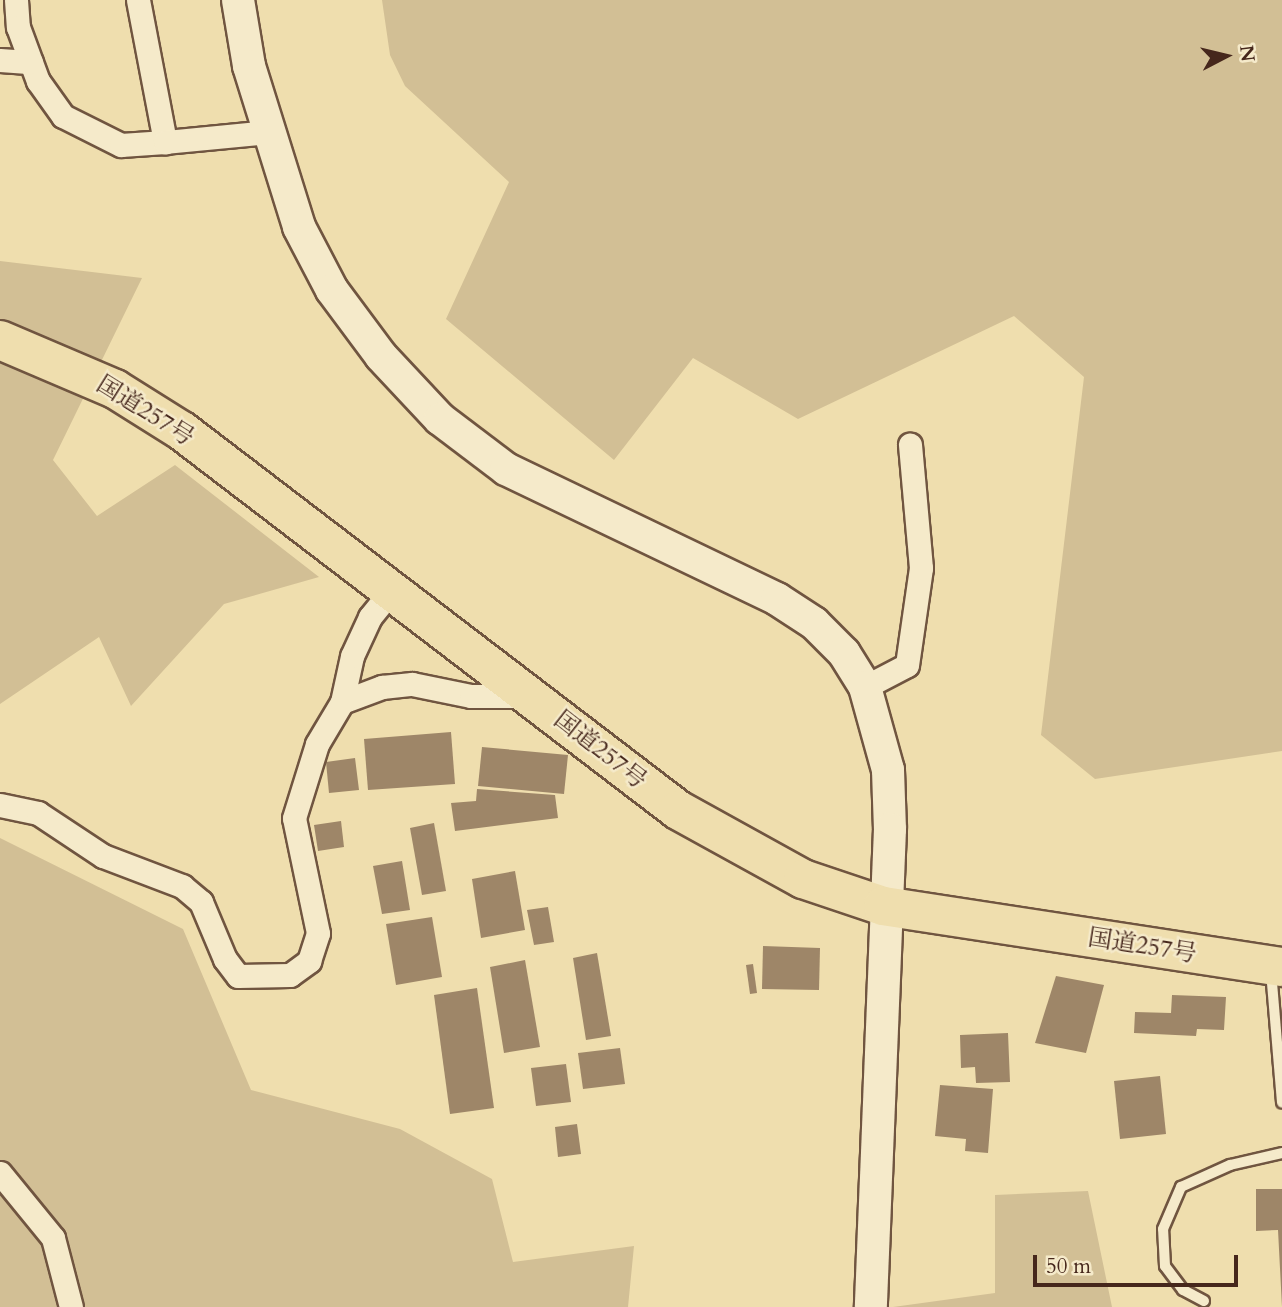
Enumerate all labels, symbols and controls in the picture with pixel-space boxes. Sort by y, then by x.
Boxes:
north arrow [1191,21,1261,91]
text: N [1233,44,1261,63]
street label: 国道257号 [91,370,199,452]
street label: 国道257号 [548,705,652,795]
street label: 国道257号 [1086,923,1198,969]
scale bar [1037,1240,1242,1284]
text: 50 m [1046,1252,1091,1281]

